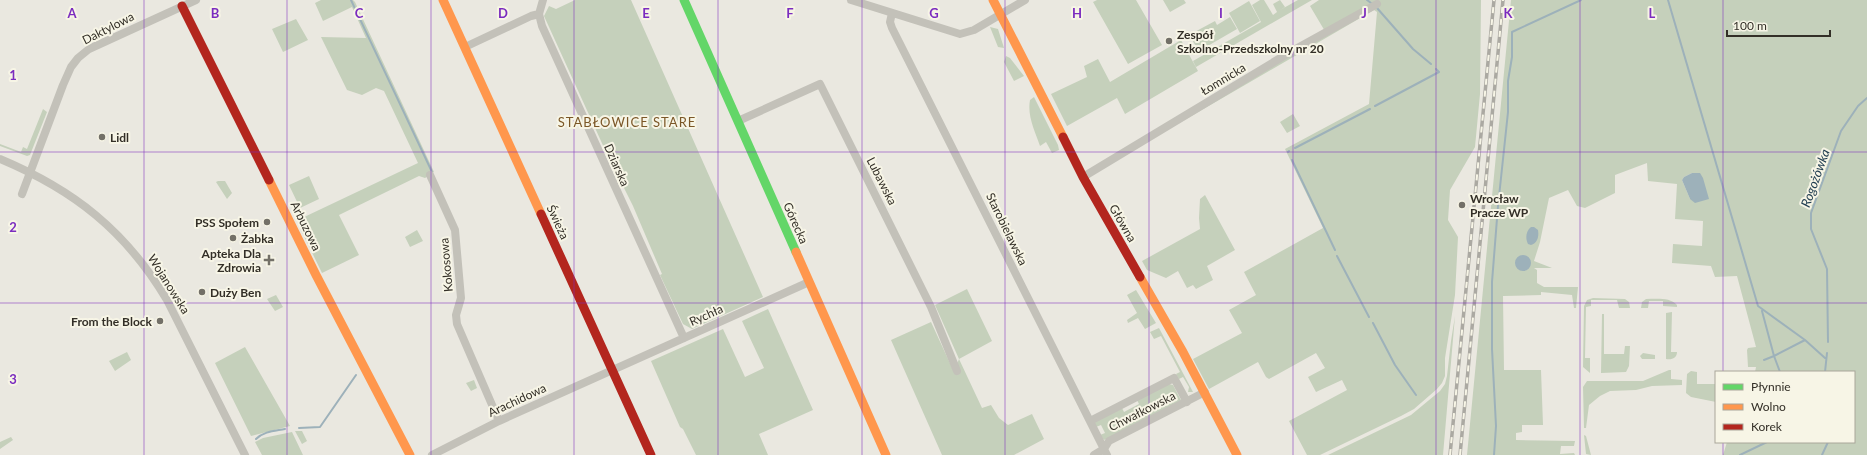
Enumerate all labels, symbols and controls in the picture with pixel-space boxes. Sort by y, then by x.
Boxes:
text: A [66,5,77,21]
text: B [211,5,220,21]
text: C [355,5,364,21]
text: D [498,5,508,21]
text: E [642,5,650,21]
text: F [786,5,794,21]
text: G [929,5,939,21]
text: H [1072,5,1082,21]
text: I [1219,5,1223,21]
text: J [1361,5,1367,21]
text: K [1504,5,1514,21]
text: L [1649,5,1656,21]
street label: Daktylowa [79,9,137,47]
scale bar [1727,12,1830,38]
text: 100 m [1733,18,1767,33]
place label: Zespół Szkolno-Przedszkolny nr 20 [1177,27,1324,56]
marker: Zespół Szkolno-Przedszkolny nr 20 [1164,36,1174,46]
street label: Łomnicka [1198,60,1248,98]
text: 1 [9,67,17,83]
district label: STABŁOWICE STARE [558,114,696,130]
place label: Lidl [110,130,129,145]
marker: Lidl [97,132,107,142]
street label: Dziarska [601,141,633,189]
water label: Rogożówka [1797,146,1833,209]
street label: Lubawska [864,155,900,208]
street label: Starobielawska [983,190,1031,268]
place label: Wrocław Pracze WP [1470,191,1529,220]
street label: Arbuzowa [288,199,324,253]
street label: Górecka [780,200,812,246]
marker: Wrocław Pracze WP [1457,200,1467,210]
street label: Główna [1106,201,1140,245]
street label: Świeża [544,202,572,242]
place label: PSS Społem [195,215,259,230]
marker: PSS Społem [262,217,272,227]
text: 2 [9,219,17,235]
place label: Żabka [241,231,274,246]
marker: Żabka [228,233,238,243]
street label: Kokosowa [436,237,456,293]
place label: Apteka Dla Zdrowia [201,246,261,275]
street label: Wojanowska [145,251,193,317]
marker: Apteka Dla Zdrowia [264,255,274,265]
place label: Duży Ben [210,285,261,300]
marker: Duży Ben [197,287,207,297]
street label: Rychła [687,301,725,329]
place label: From the Block [71,314,153,329]
marker: From the Block [155,316,165,326]
text: 3 [9,371,17,387]
legend [1715,371,1855,443]
text: Płynnie [1751,379,1791,394]
street label: Arachidowa [486,380,548,420]
street label: Chwałkowska [1106,388,1178,434]
text: Wolno [1751,399,1786,414]
text: Korek [1751,419,1783,434]

